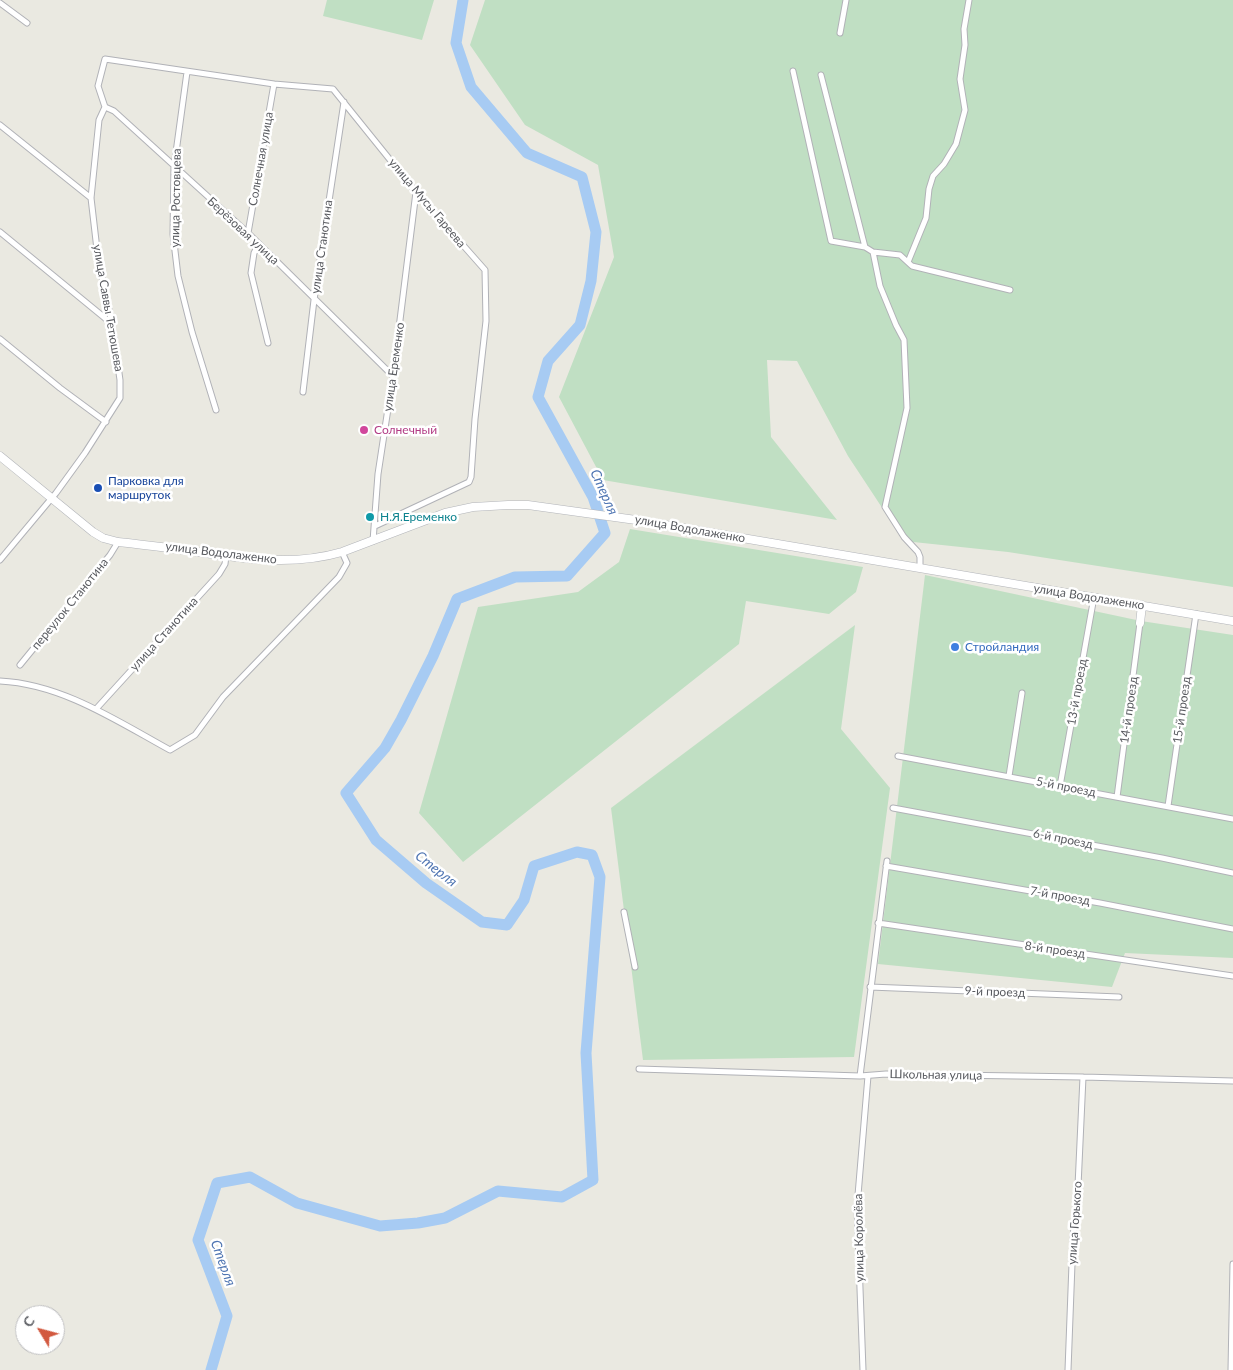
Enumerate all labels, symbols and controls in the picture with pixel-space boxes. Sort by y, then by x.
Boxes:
street label: Солнечная улица [246,111,276,207]
street label: улица Ростовцева [168,148,184,248]
street label: улица Мусы Гареева [385,155,469,251]
street label: Берёзовая улица [204,194,282,268]
street label: улица Станотина [308,199,336,295]
street label: улица Саввы Тетюшева [90,243,126,373]
street label: улица Еременко [381,321,407,413]
place label: Солнечный [374,423,437,437]
marker: Солнечный [358,424,370,436]
water label: Стерля [587,467,621,517]
place label: Парковка для маршруток [108,474,184,502]
marker: Парковка для маршруток [92,482,104,494]
place label: Н.Я.Еременко [380,510,457,524]
marker: Н.Я.Еременко [364,511,376,523]
street label: улица Водолаженко [634,512,746,546]
street label: улица Водолаженко [164,539,278,567]
street label: переулок Станотина [29,555,111,653]
street label: улица Водолаженко [1033,581,1145,613]
street label: улица Станотина [127,594,201,674]
place label: Стройландия [965,640,1039,654]
marker: Стройландия [949,641,961,653]
street label: 13-й проезд [1064,657,1090,727]
street label: 14-й проезд [1117,675,1141,745]
street label: 15-й проезд [1170,675,1194,745]
street label: 5-й проезд [1035,774,1097,800]
street label: 6-й проезд [1032,826,1094,852]
water label: Стерля [412,848,460,890]
street label: 7-й проезд [1029,884,1091,908]
street label: 8-й проезд [1024,939,1086,961]
street label: 9-й проезд [964,984,1026,1000]
street label: Школьная улица [890,1067,982,1083]
street label: улица Горького [1065,1181,1085,1265]
street label: улица Королёва [851,1193,867,1283]
water label: Стерля [207,1238,239,1288]
north arrow [15,1305,65,1355]
text: С [19,1312,38,1330]

